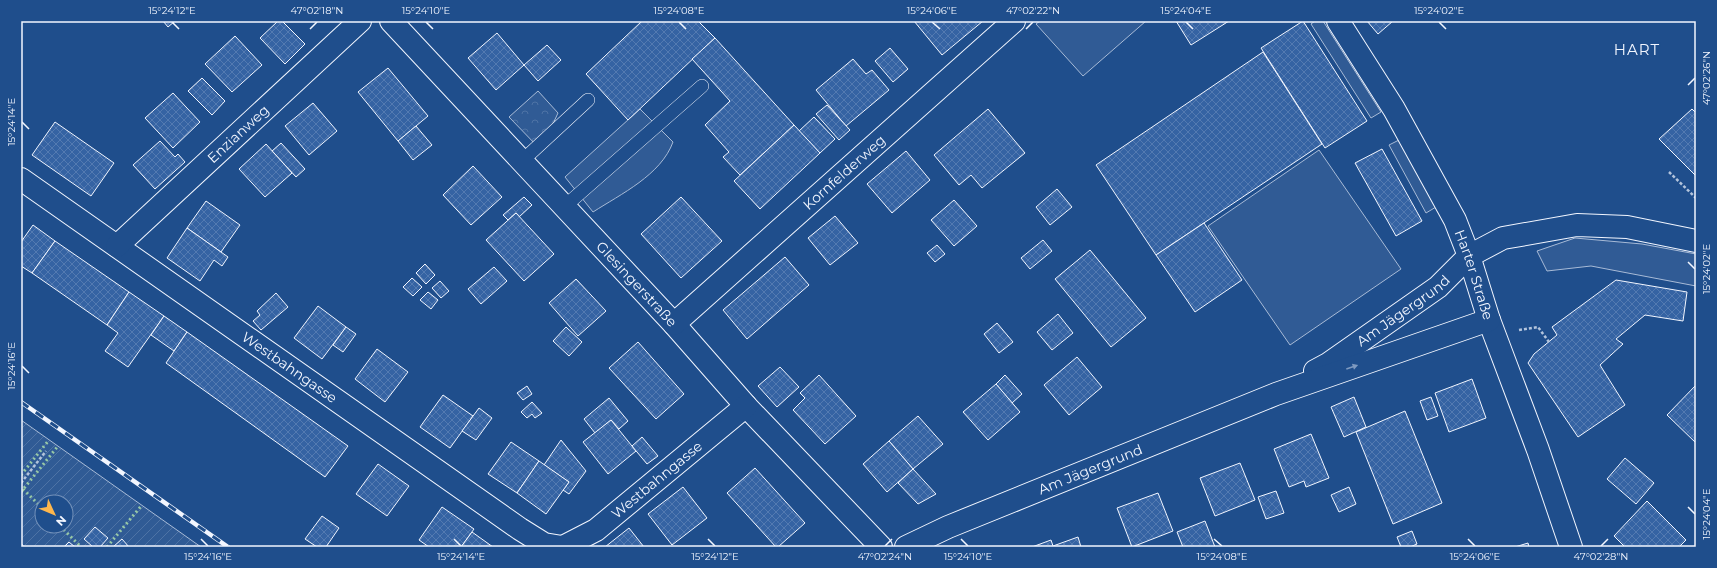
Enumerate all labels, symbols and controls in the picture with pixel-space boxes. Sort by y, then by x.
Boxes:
text: 15°24'12"E [148,4,196,17]
text: 47°02'18"N [291,4,343,17]
text: 15°24'10"E [402,4,451,17]
text: 15°24'08"E [654,4,705,17]
text: 15°24'06"E [907,4,958,17]
text: 47°02'22"N [1006,4,1060,17]
text: 15°24'04"E [1161,4,1212,17]
text: 15°24'02"E [1414,4,1464,17]
district label: HART [1614,40,1660,59]
text: 47°02'26"N [1700,51,1713,105]
text: 15°24'14"E [5,98,18,146]
street label: Enzianweg [204,101,273,167]
street label: Kornfelderweg [799,131,889,214]
street label: Harter Straße [1451,227,1497,322]
street label: Glesingerstraße [592,238,681,331]
text: 15°24'02"E [1700,244,1713,294]
street label: Am Jägergrund [1353,271,1454,350]
street label: Westbahngasse [238,328,341,407]
text: 15°24'16"E [5,342,18,390]
one-way arrow [1347,364,1359,370]
street label: Westbahngasse [608,437,706,523]
street label: Am Jägergrund [1035,440,1145,499]
text: 15°24'04"E [1700,488,1713,539]
north arrow [34,494,74,534]
text: N [53,513,69,529]
text: 15°24'16"E [184,550,232,563]
text: 15°24'14"E [437,550,485,563]
text: 15°24'12"E [691,550,739,563]
text: 47°02'24"N [858,550,912,563]
text: 15°24'10"E [944,550,993,563]
text: 15°24'08"E [1197,550,1248,563]
text: 15°24'06"E [1450,550,1501,563]
text: 47°02'28"N [1574,550,1628,563]

